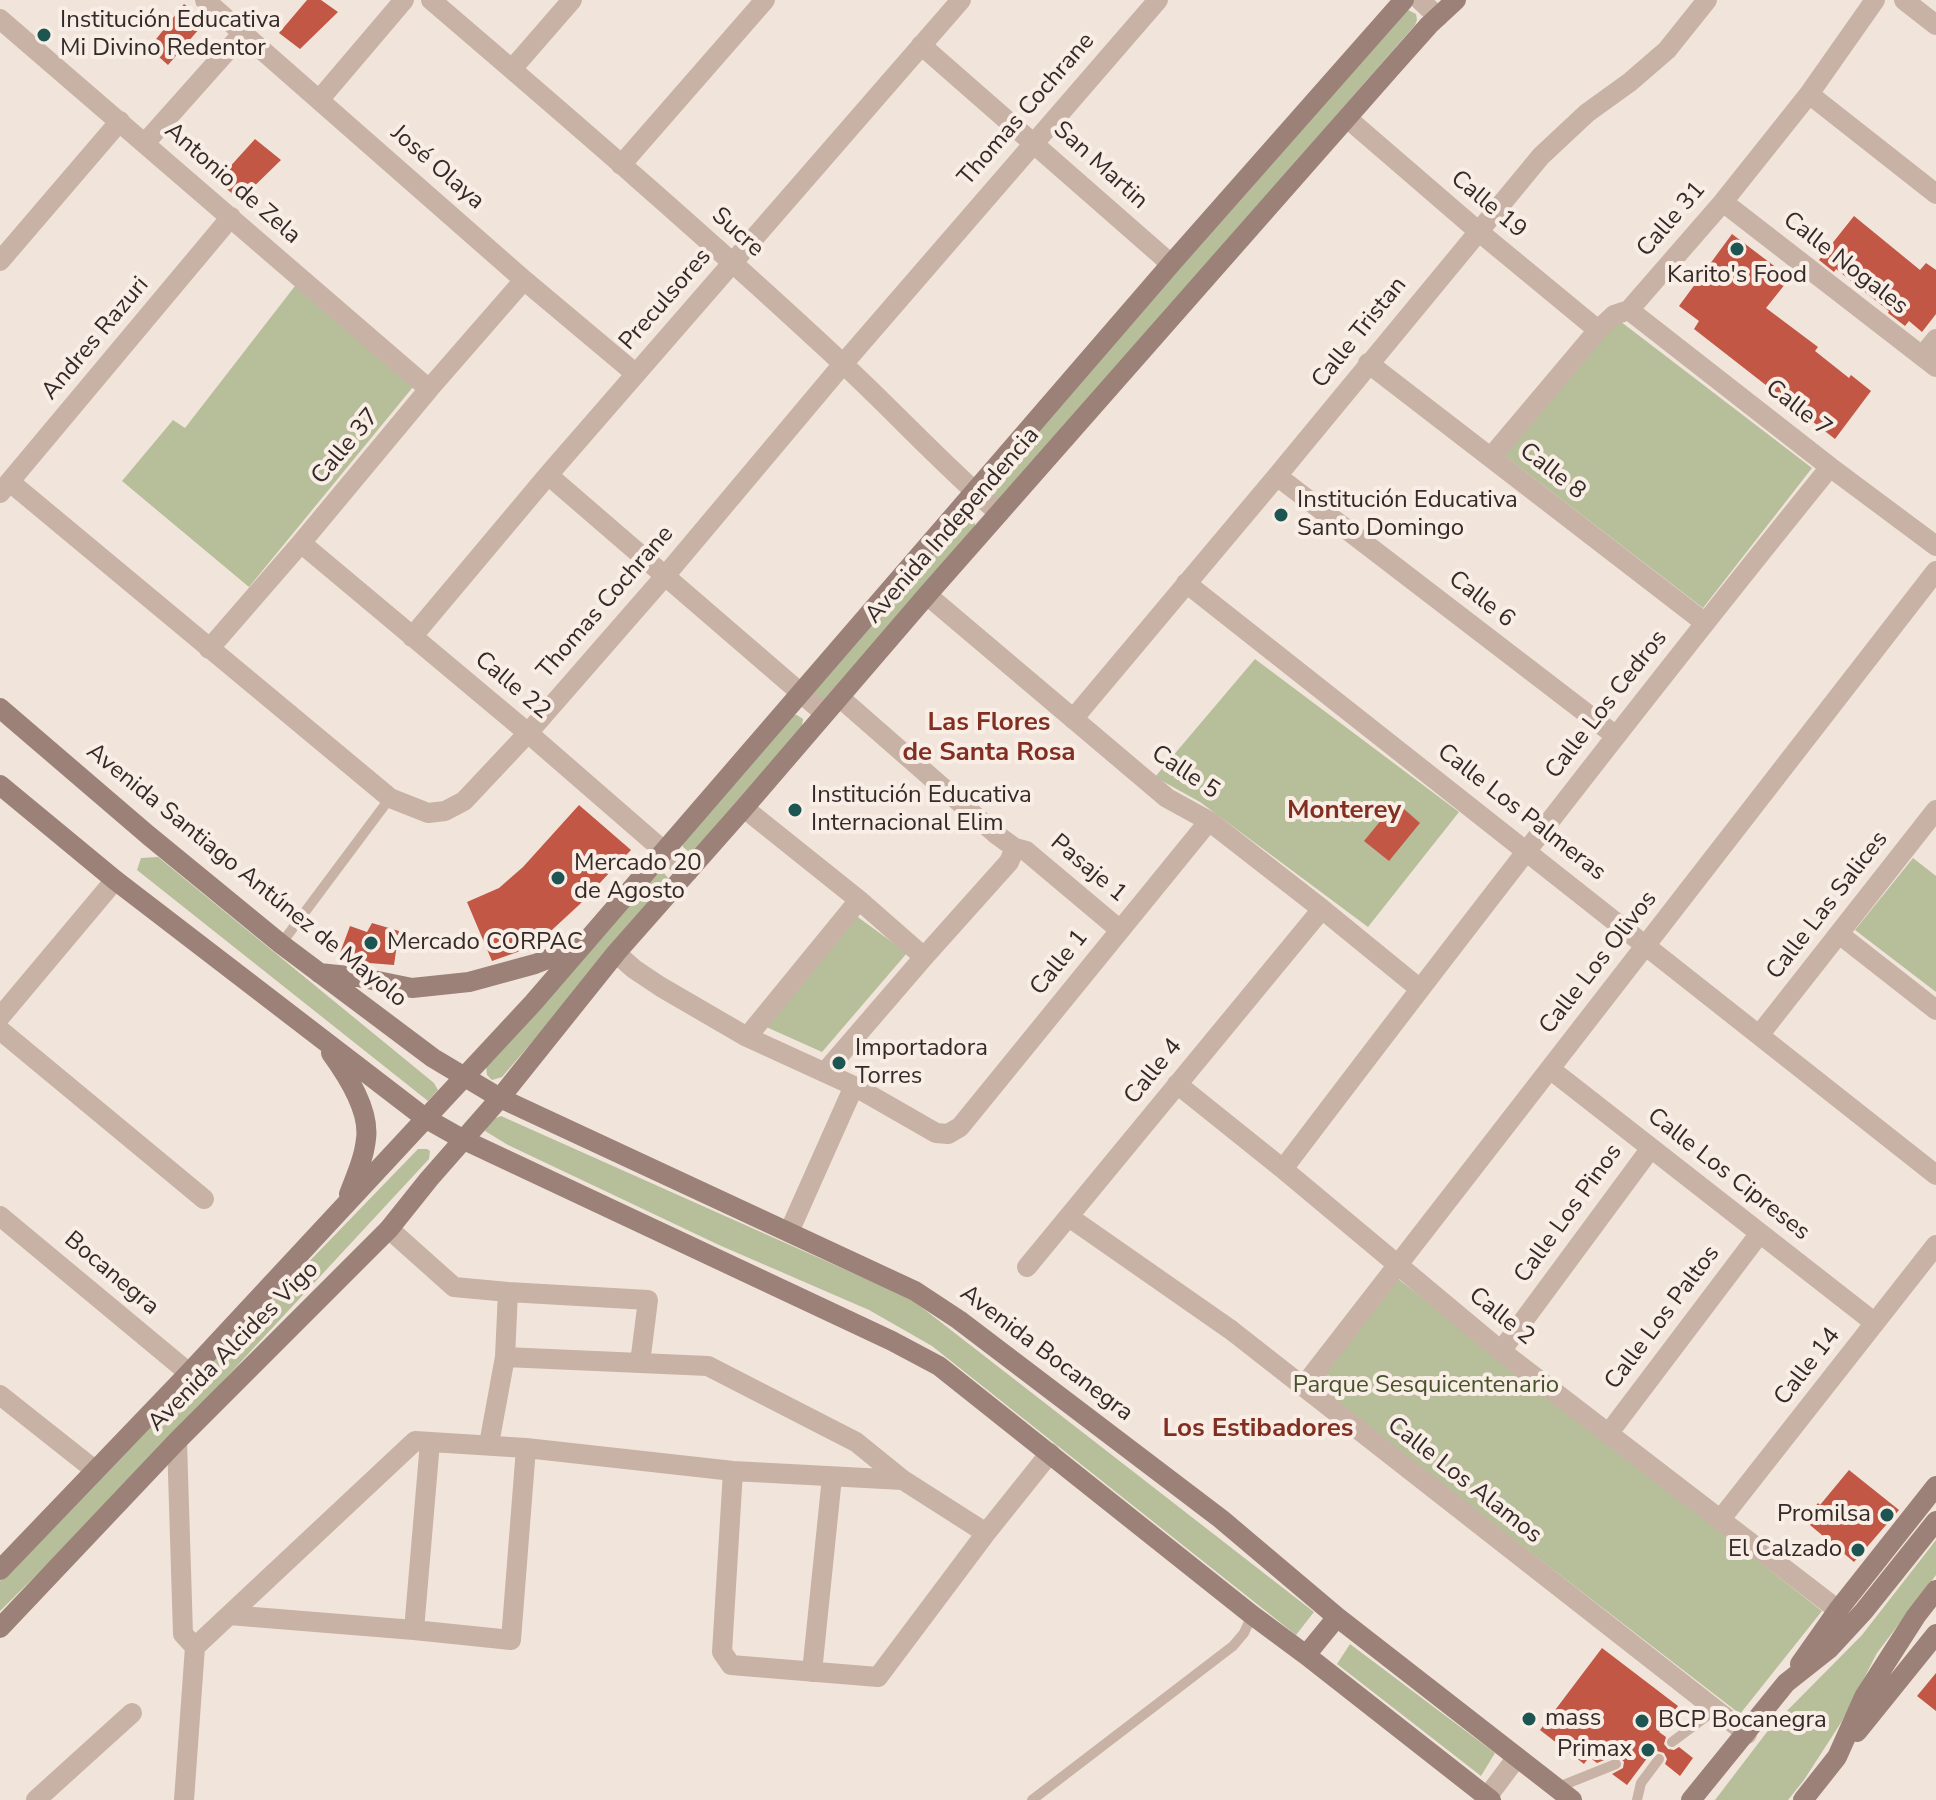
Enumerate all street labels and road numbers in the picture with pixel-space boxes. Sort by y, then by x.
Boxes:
street label: Thomas Cochrane [953,28,1101,192]
street label: San Martin [1047,116,1153,216]
street label: Antonio de Zela [158,117,306,251]
street label: José Olaya [384,120,490,216]
street label: Calle 19 [1444,165,1532,245]
street label: Calle 31 [1632,176,1712,264]
street label: Sucre [705,202,769,264]
street label: Calle Nogales [1777,206,1913,322]
street label: Preculsores [614,243,718,357]
street label: Andres Razuri [36,272,156,406]
street label: Calle Tristan [1307,272,1413,394]
street label: Calle 7 [1759,374,1837,444]
street label: Calle 37 [306,403,386,491]
street label: Avenida Independencia [860,422,1046,630]
street label: Calle 8 [1513,437,1591,507]
street label: Thomas Cochrane [532,521,680,685]
street label: Calle 6 [1442,565,1520,635]
street label: Calle Los Cedros [1540,625,1674,785]
street label: Calle 22 [468,646,556,726]
street label: Avenida Santiago Antúnez de Mayolo [80,738,412,1014]
street label: Calle Los Palmeras [1431,738,1611,888]
street label: Calle 5 [1145,740,1225,806]
street label: Calle Las Salices [1761,826,1895,986]
street label: Pasaje 1 [1044,829,1132,909]
street label: Calle Los Olivos [1534,886,1664,1040]
street label: Calle 1 [1025,924,1095,1002]
street label: Calle 4 [1119,1033,1189,1111]
street label: Calle Los Cipreses [1641,1103,1815,1247]
street label: Calle Los Pinos [1509,1139,1629,1289]
street label: Bocanegra [58,1226,164,1322]
street label: Calle Los Paltos [1599,1240,1727,1396]
street label: Avenida Alcides Vigo [143,1256,325,1438]
street label: Avenida Bocanegra [954,1280,1138,1428]
street label: Calle 2 [1462,1282,1540,1352]
street label: Calle 14 [1769,1323,1847,1411]
street label: Calle Los Alamos [1381,1412,1547,1550]

